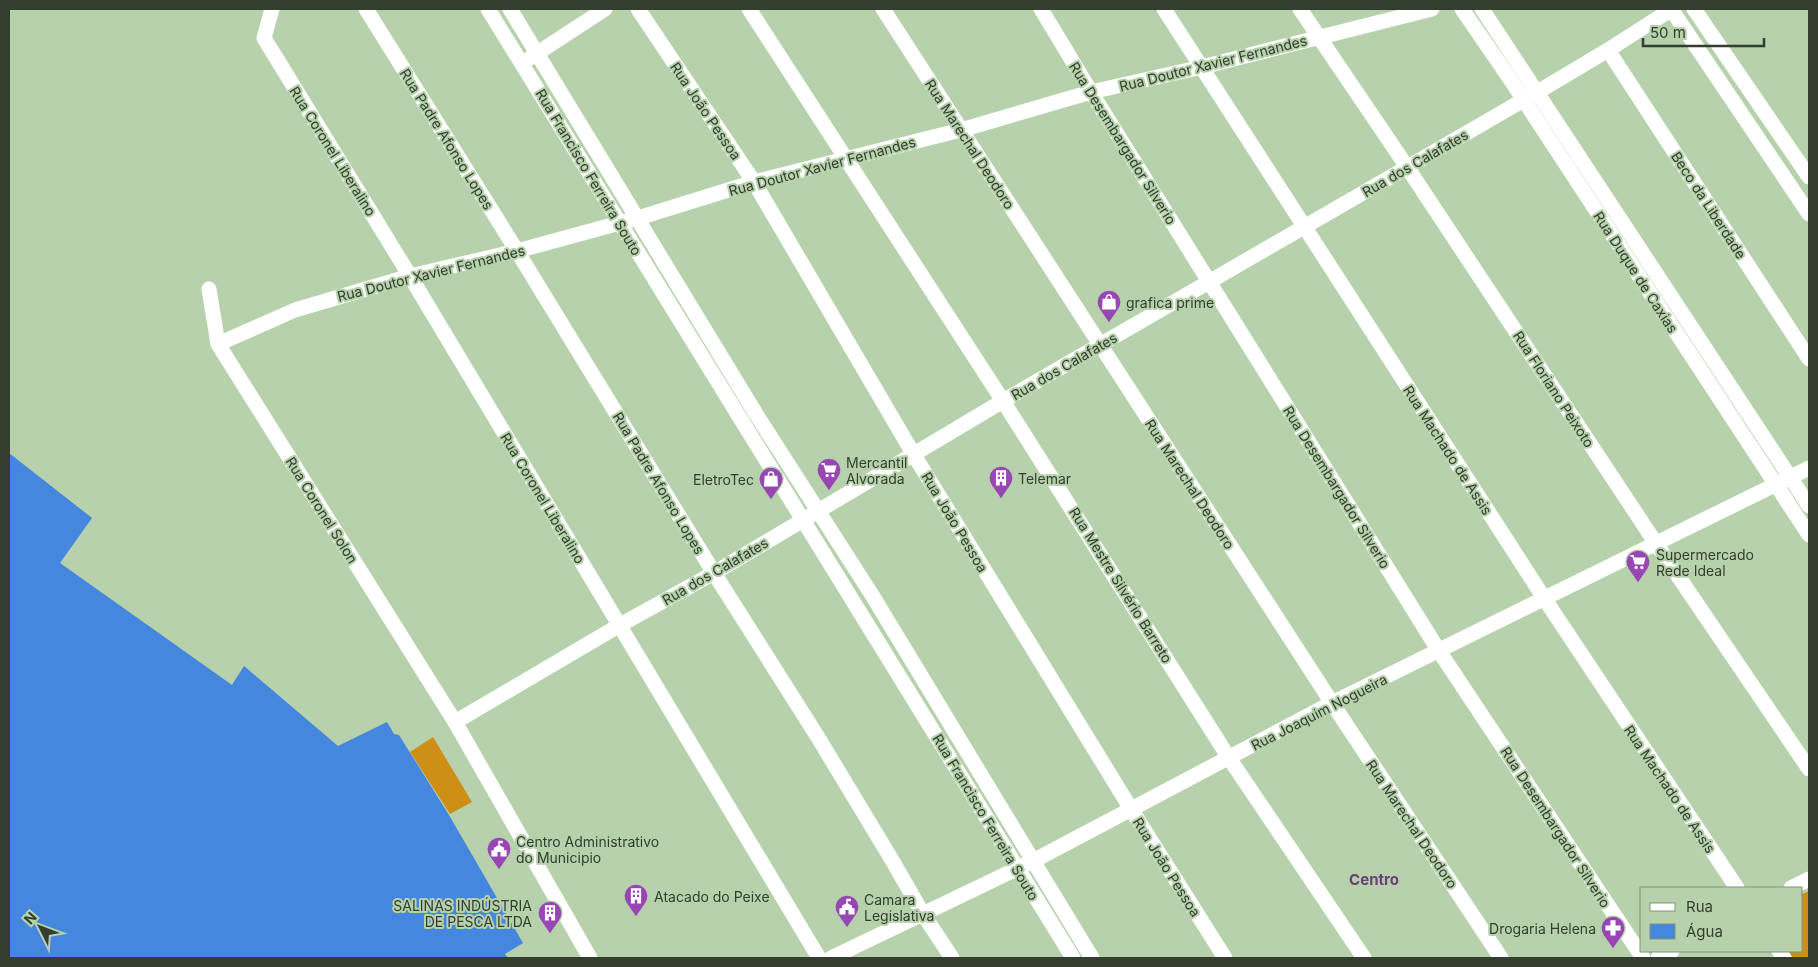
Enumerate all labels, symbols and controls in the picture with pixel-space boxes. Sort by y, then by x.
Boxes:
scale bar [1643,15,1764,47]
text: 50 m [1650,23,1686,42]
street label: Rua Doutor Xavier Fernandes [1117,31,1309,95]
street label: Rua João Pessoa [667,59,745,163]
street label: Rua Desembargador Silverio [1066,59,1180,227]
street label: Rua Padre Afonso Lopes [397,65,497,213]
street label: Rua Marechal Deodoro [922,76,1018,212]
street label: Rua Coronel Liberalino [286,83,380,219]
street label: Rua Francisco Ferreira Souto [533,86,645,258]
street label: Rua dos Calafates [1359,126,1471,200]
street label: Rua Doutor Xavier Fernandes [727,133,917,199]
street label: Beco da Liberdade [1668,148,1750,262]
street label: Rua Duque de Caxias [1590,208,1682,336]
street label: Rua Doutor Xavier Fernandes [335,241,527,305]
shop icon: grafica prime [1096,289,1122,323]
place label: grafica prime [1126,294,1214,311]
street label: Rua Floriano Peixoto [1510,328,1598,450]
street label: Rua dos Calafates [1008,329,1120,403]
street label: Rua Machado de Assis [1400,382,1496,518]
street label: Rua Desembargador Silverio [1280,403,1394,571]
street label: Rua Padre Afonso Lopes [610,409,708,557]
street label: Rua Marechal Deodoro [1142,416,1238,552]
street label: Rua Coronel Liberalino [497,430,589,566]
street label: Rua Coronel Solon [282,454,362,566]
place label: Mercantil Alvorada [846,454,907,487]
supermarket icon: Mercantil Alvorada [816,457,842,491]
building icon: Telemar [988,465,1014,499]
shop icon: EletroTec [758,466,784,500]
street label: Rua João Pessoa [918,469,992,575]
place label: Telemar [1018,470,1071,487]
place label: EletroTec [693,471,754,488]
street label: Rua Mestre Silvério Barreto [1066,504,1176,666]
street label: Rua dos Calafates [659,534,771,608]
place label: Supermercado Rede Ideal [1656,546,1754,579]
supermarket icon: Supermercado Rede Ideal [1625,549,1651,583]
street label: Rua Joaquim Nogueira [1248,670,1390,754]
street label: Rua Machado de Assis [1621,722,1719,856]
street label: Rua Francisco Ferreira Souto [930,731,1042,903]
street label: Rua Desembargador Silverio [1498,743,1614,911]
street label: Rua Marechal Deodoro [1363,757,1461,891]
street label: Rua João Pessoa [1130,814,1204,920]
place label: Centro Administrativo do Municipio [516,833,659,866]
public building icon: Centro Administrativo do Municipio [486,836,512,870]
district label: Centro [1349,870,1399,889]
building icon: Atacado do Peixe [623,883,649,917]
legend [1640,887,1803,952]
place label: Atacado do Peixe [654,888,770,905]
place label: Camara Legislativa [864,891,934,924]
public building icon: Camara Legislativa [834,894,860,928]
place label: SALINAS INDÚSTRIA DE PESCA LTDA [393,897,532,930]
text: Rua [1686,897,1713,916]
building icon: SALINAS INDÚSTRIA DE PESCA LTDA [537,900,563,934]
north arrow [15,902,65,952]
text: N [20,908,40,928]
pharmacy icon: Drogaria Helena [1600,915,1626,949]
place label: Drogaria Helena [1489,920,1596,937]
text: Água [1686,922,1723,941]

